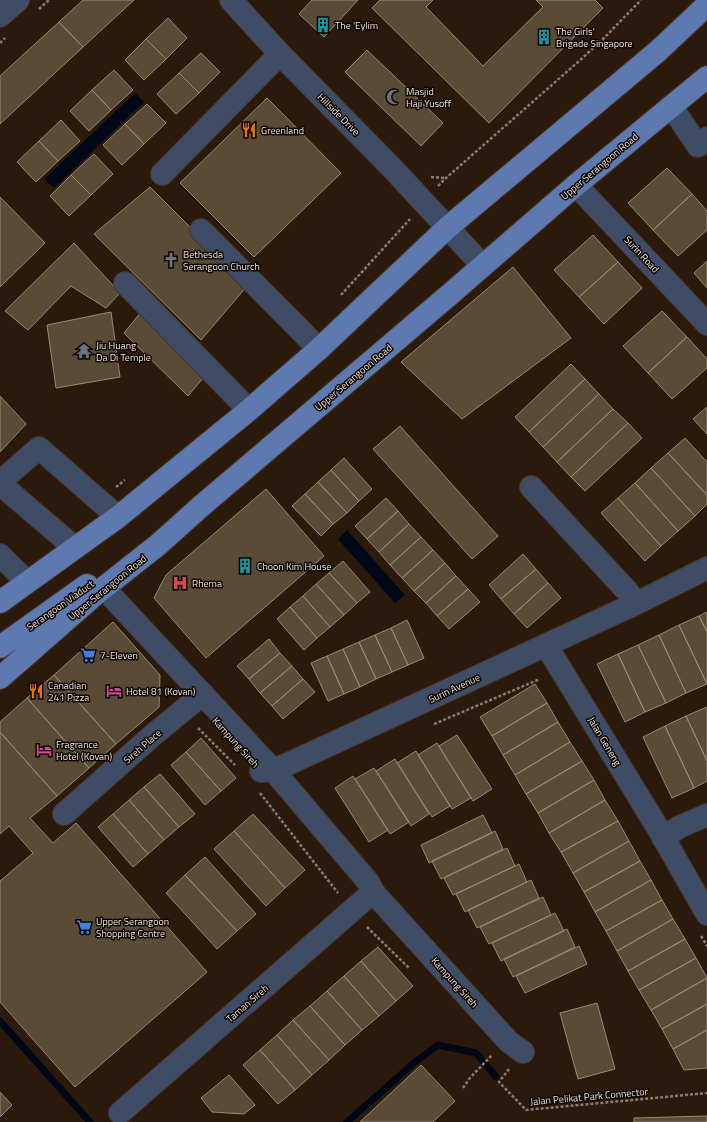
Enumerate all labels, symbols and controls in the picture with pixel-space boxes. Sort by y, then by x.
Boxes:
building icon: The 'Eylim [314,16,332,34]
place label: The 'Eylim [335,18,378,33]
place label: The Girls' Brigade Singapore [556,24,633,51]
building icon: The Girls' Brigade Singapore [535,28,553,46]
place label: Masjid Haji Yusoff [406,84,452,111]
mosque icon: Masjid Haji Yusoff [385,88,403,106]
street label: Hillside Drive [314,90,363,139]
restaurant icon: Greenland [240,121,258,139]
place label: Greenland [261,123,304,138]
street label: Upper Serangoon Road [557,129,641,203]
street label: Surin Road [621,233,663,276]
place label: Bethesda Serangoon Church [183,247,260,274]
church icon: Bethesda Serangoon Church [162,251,180,269]
place label: Jiu Huang Da Di Temple [96,338,151,365]
street label: Upper Serangoon Road [311,340,395,414]
temple icon: Jiu Huang Da Di Temple [75,342,93,360]
street label: Upper Serangoon Road [65,551,150,624]
building icon: Choon Kim House [236,557,254,575]
place label: Choon Kim House [257,559,331,574]
hospital icon: Rhema [171,574,189,592]
street label: Serangoon Viaduct [24,576,97,634]
place label: Rhema [192,576,222,591]
supermarket icon: 7-Eleven [79,646,97,664]
place label: 7-Eleven [100,648,138,663]
street label: Surin Avenue [426,670,482,707]
place label: Canadian 241 Pizza [48,678,89,705]
restaurant icon: Canadian 241 Pizza [27,682,45,700]
hotel icon: Hotel 81 (Kovan) [105,682,123,700]
place label: Hotel 81 (Kovan) [126,684,196,699]
street label: Kampung Sireh [209,714,263,771]
street label: Jalan Geneng [584,714,625,769]
street label: Sireh Place [120,726,165,767]
place label: Fragrance Hotel (Kovan) [56,737,112,764]
hotel icon: Fragrance Hotel (Kovan) [35,741,53,759]
place label: Upper Serangoon Shopping Centre [96,914,169,941]
supermarket icon: Upper Serangoon Shopping Centre [75,918,93,936]
street label: Kampung Sireh [428,954,482,1011]
street label: Taman Sireh [223,981,272,1026]
street label: Jalan Pelikat Park Connector [530,1084,649,1109]

